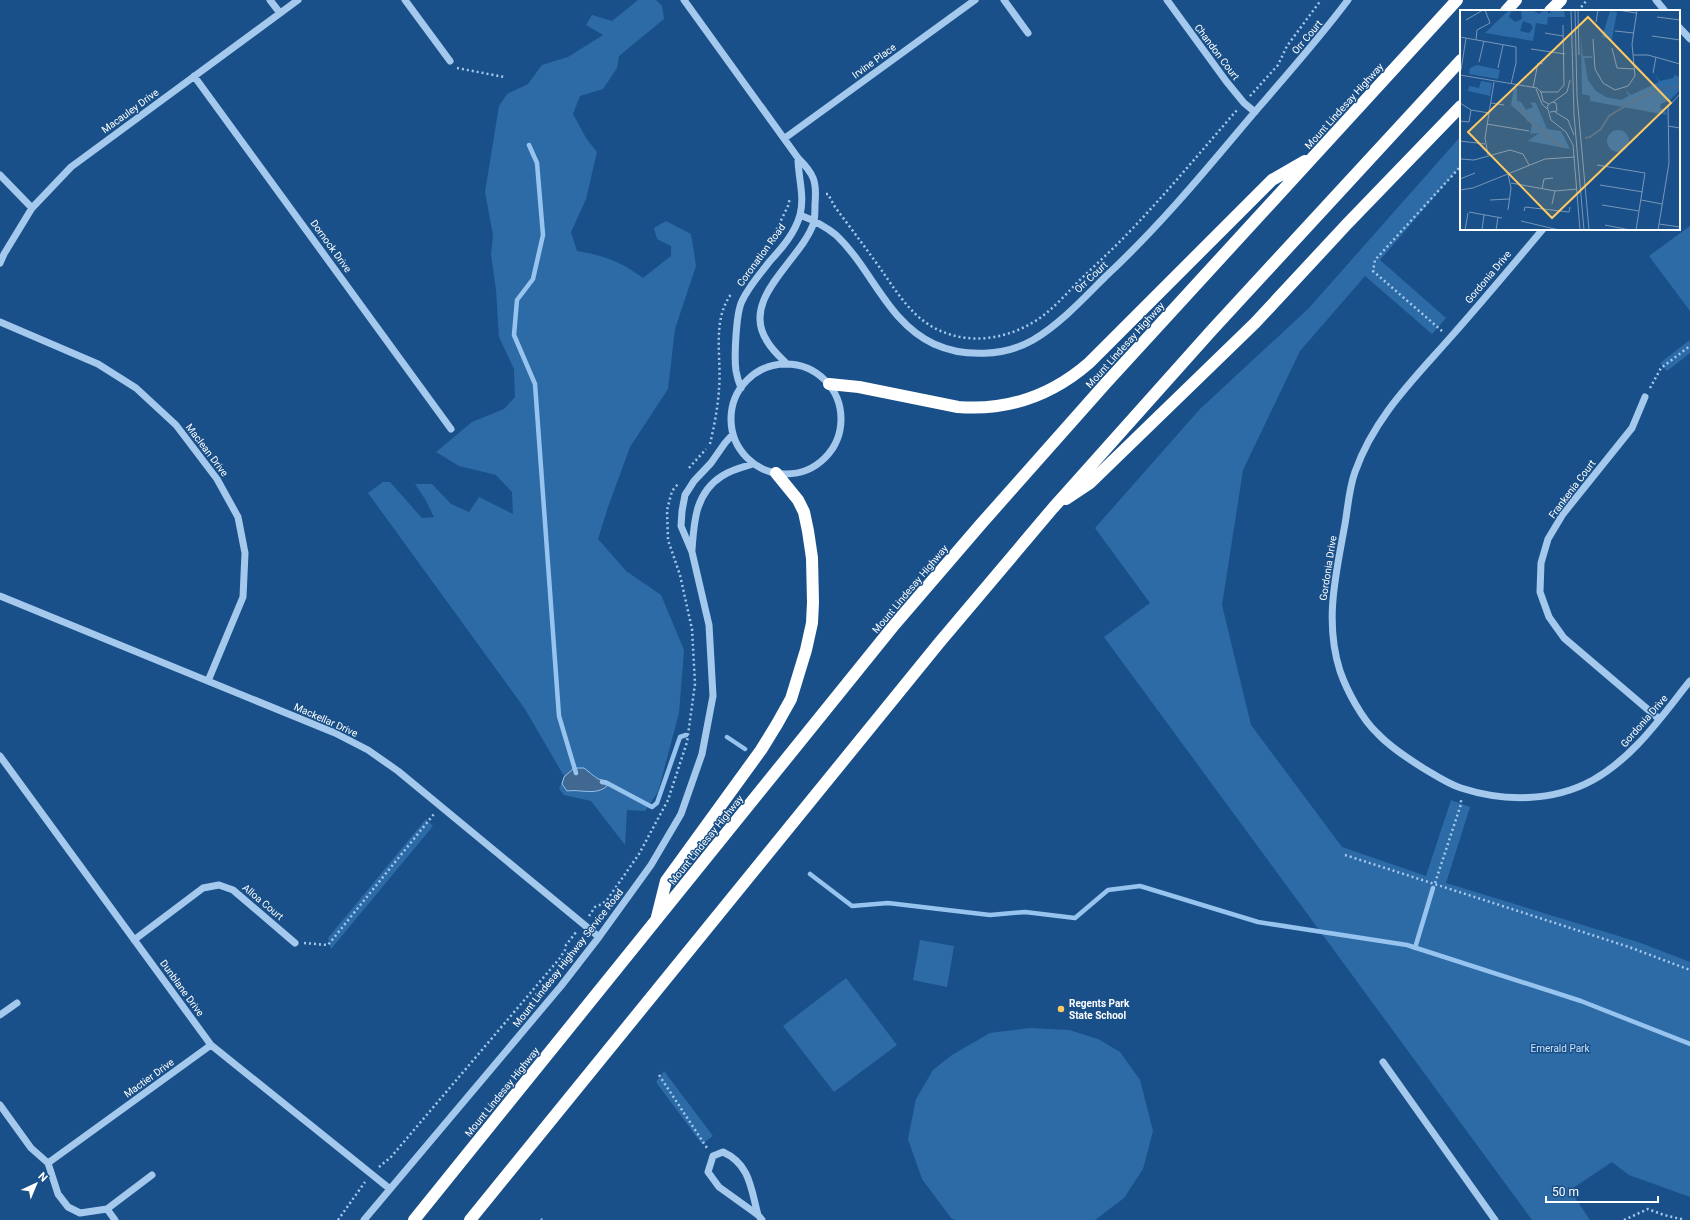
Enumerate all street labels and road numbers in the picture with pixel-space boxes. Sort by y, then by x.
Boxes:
street label: Orr Court [1290,18,1324,56]
street label: Chandon Court [1192,22,1242,82]
street label: Irvine Place [850,41,898,81]
street label: Mount Lindesay Highway [1303,61,1386,151]
street label: Macauley Drive [99,87,161,135]
street label: Dornock Drive [308,218,354,274]
street label: Coronation Road [735,222,787,288]
street label: Gordonia Drive [1463,248,1513,306]
street label: Orr Court [1072,259,1110,295]
street label: Mount Lindesay Highway [1084,300,1167,390]
street label: Maclean Drive [184,422,230,478]
street label: Frankenia Court [1546,458,1598,520]
street label: Gordonia Drive [1317,535,1339,601]
street label: Mount Lindesay Highway [870,543,950,635]
street label: Gordonia Drive [1618,693,1670,749]
street label: Mackellar Drive [293,701,359,739]
street label: Mount Lindesay Highway [667,793,746,887]
street label: Alloa Court [240,882,286,922]
street label: Mount Lindesay Highway Service Road [511,887,625,1029]
street label: Dunblane Drive [158,958,206,1018]
street label: Mount Lindesay Highway [463,1045,542,1139]
street label: Mactier Drive [122,1056,176,1100]

